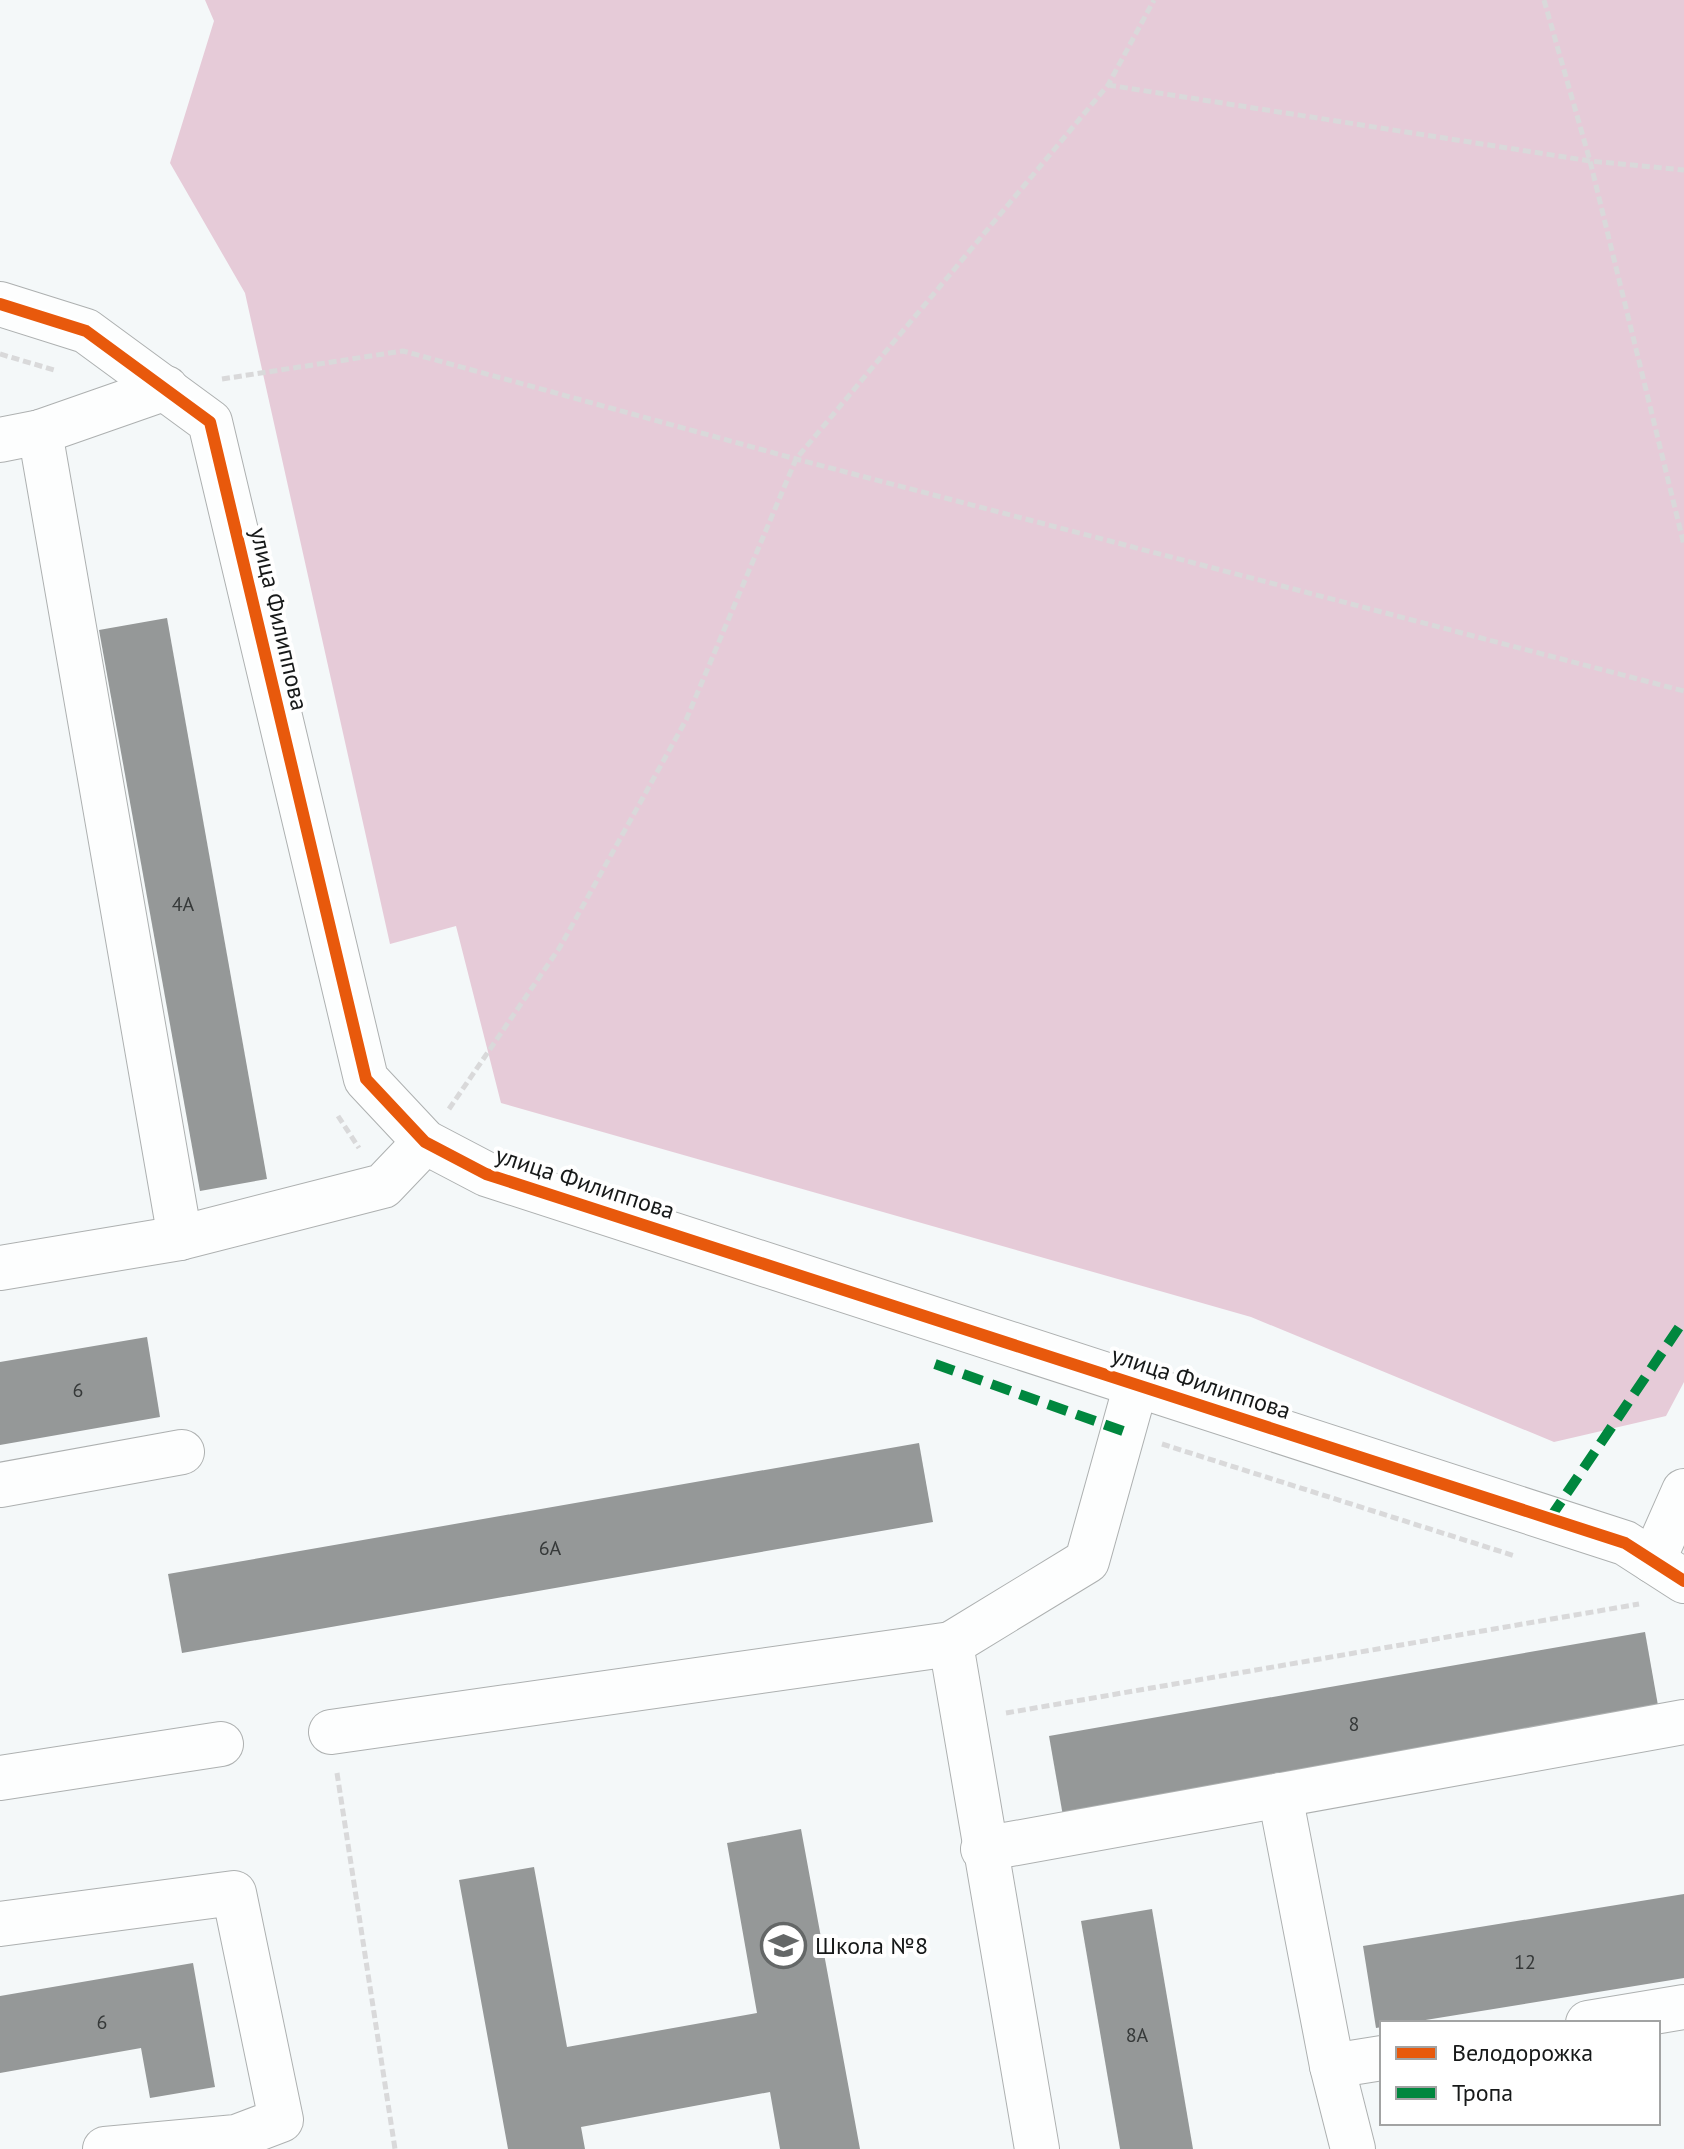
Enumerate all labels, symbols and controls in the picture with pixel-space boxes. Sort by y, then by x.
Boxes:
street label: улица Филиппова [243,524,316,713]
house number: 4А [172,891,195,917]
street label: улица Филиппова [491,1139,679,1226]
street label: улица Филиппова [1107,1339,1295,1426]
house number: 6 [73,1377,83,1403]
house number: 6А [539,1535,562,1561]
house number: 8 [1349,1711,1359,1737]
school or university icon: Школа №8 [760,1922,808,1970]
place label: Школа №8 [815,1930,928,1961]
house number: 12 [1514,1949,1536,1975]
house number: 6 [97,2009,107,2035]
legend [1380,2021,1660,2125]
house number: 8А [1126,2022,1149,2048]
text: Велодорожка [1452,2037,1593,2068]
text: Тропа [1452,2077,1513,2108]

